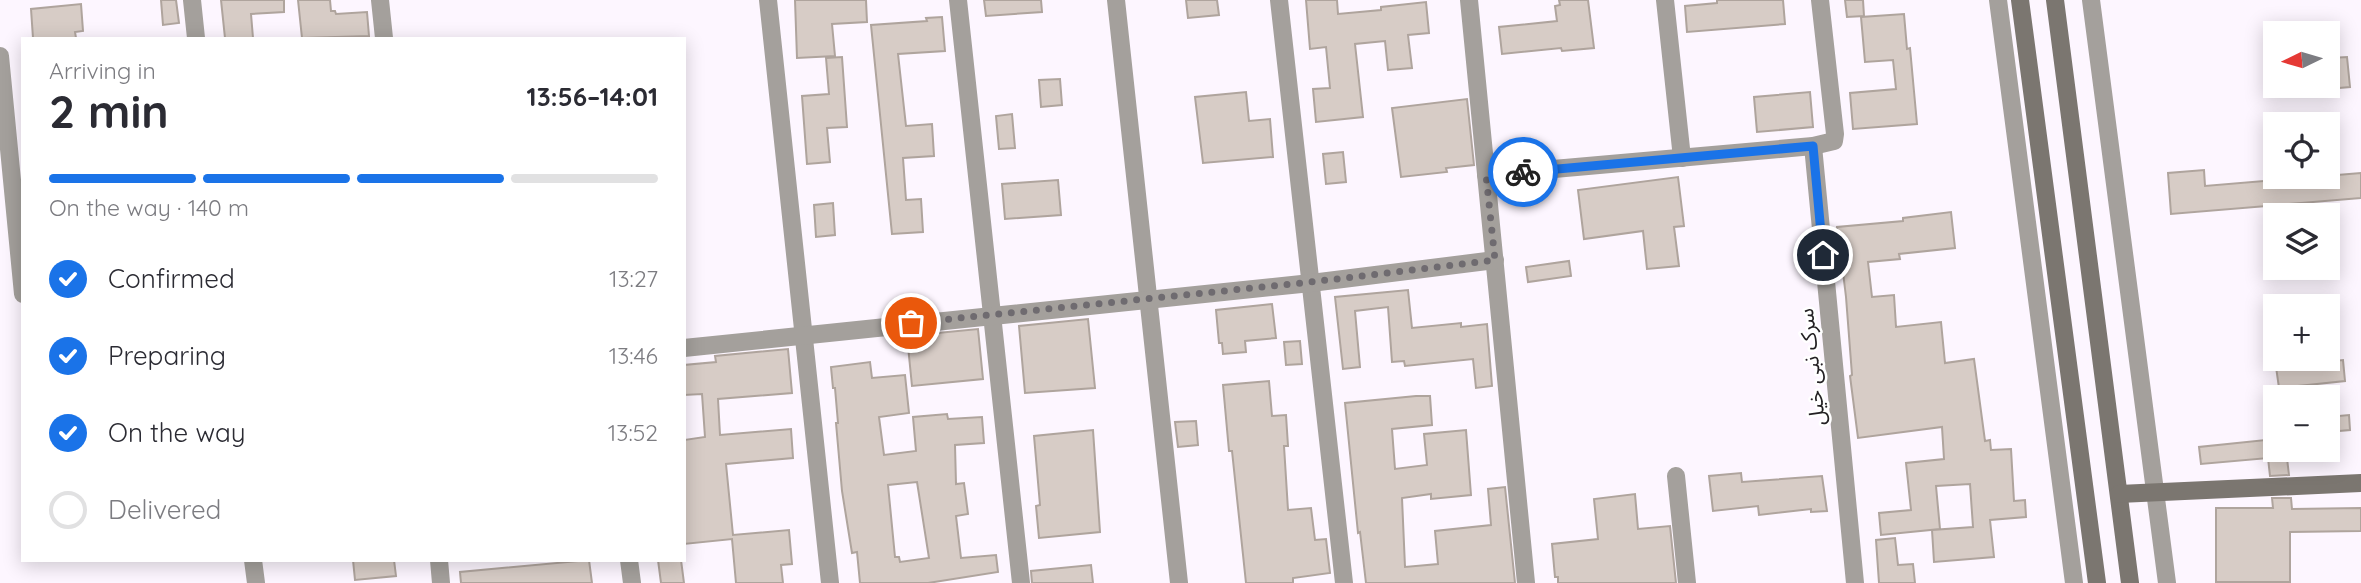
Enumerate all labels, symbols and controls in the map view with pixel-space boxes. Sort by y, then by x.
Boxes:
north arrow [2263,21,2340,98]
map controls [2263,21,2340,462]
text: Arriving in [49,56,156,85]
text: 13:56–14:01 [527,80,658,113]
text: 2 min [49,82,169,140]
button: locate [2263,112,2340,189]
courier [1488,137,1558,207]
icon: bike [1504,153,1542,191]
text: On the way · 140 m [49,193,249,222]
button: layers [2263,203,2340,280]
pin [1793,225,1853,285]
icon: home [1804,236,1842,274]
icon: check [49,260,87,298]
text: Confirmed [108,262,235,295]
text: 13:27 [609,264,658,293]
pin [881,293,941,353]
button: + [2263,294,2340,371]
icon: bag [892,304,930,342]
street label: سرک نبی خیل [1792,307,1830,427]
icon: check [49,337,87,375]
text: Preparing [108,339,226,372]
text: 13:46 [609,341,658,370]
button: − [2263,385,2340,462]
icon: check [49,414,87,452]
text: On the way [108,416,246,449]
text: 13:52 [608,418,658,447]
text: Delivered [108,493,221,526]

